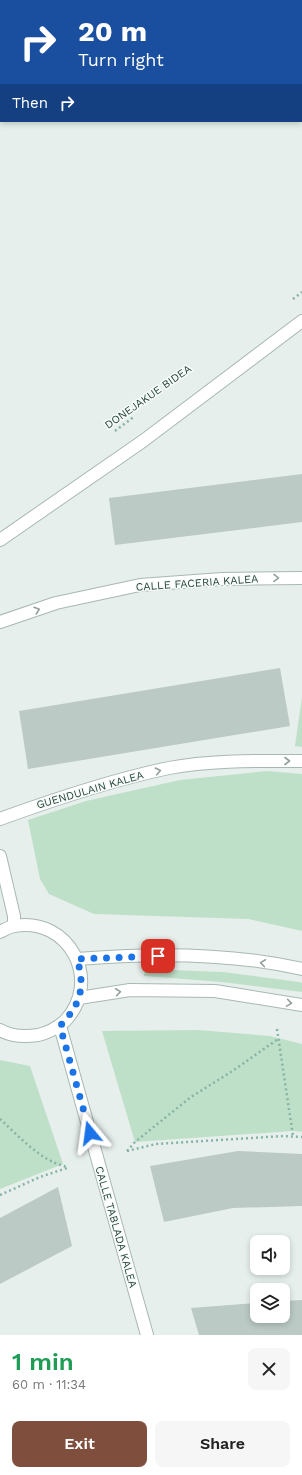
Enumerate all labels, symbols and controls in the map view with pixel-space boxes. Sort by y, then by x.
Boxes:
text: 20 m [78,15,147,48]
icon: right [12,16,64,68]
text: Turn right [78,49,164,70]
icon: right [56,92,78,114]
text: Then [12,94,48,112]
street label: DONEJAKUE BIDEA [102,362,194,432]
street label: CALLE FACERIA KALEA [135,572,259,594]
one-way arrow [273,574,279,582]
one-way arrow [33,606,40,615]
one-way arrow [284,757,290,765]
one-way arrow [154,767,161,775]
street label: GUENDULAIN KALEA [35,768,145,812]
pin [141,939,175,973]
icon: arrive [147,945,169,967]
one-way arrow [260,959,267,968]
one-way arrow [115,988,121,997]
one-way arrow [286,998,292,1007]
position arrow [69,1112,111,1154]
street label: CALLE TABLADA KALEA [92,1165,140,1289]
map controls [250,1235,290,1323]
button: sound [250,1235,290,1275]
button: layers [250,1283,290,1323]
text: 1 min [12,1348,74,1376]
button: close [248,1348,290,1390]
text: 60 m · 11:34 [12,1377,86,1392]
button: Exit [12,1421,147,1467]
button: Share [155,1421,290,1467]

